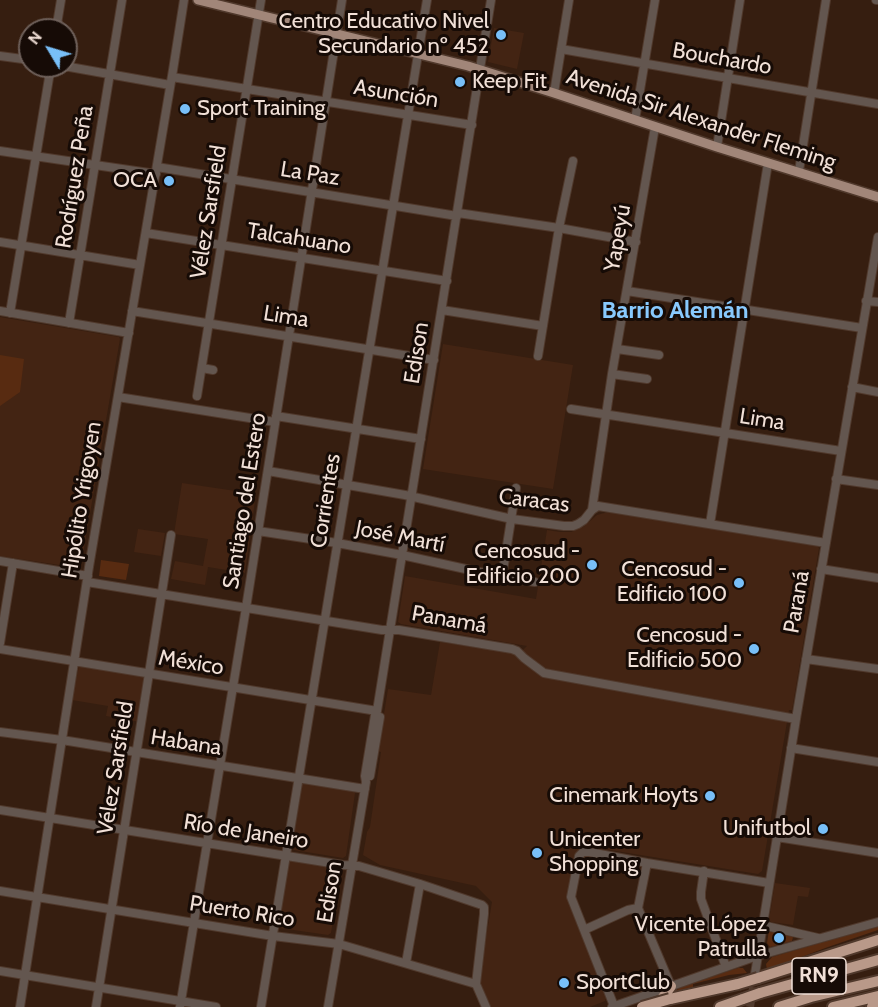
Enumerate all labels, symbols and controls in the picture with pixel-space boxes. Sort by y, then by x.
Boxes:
place label: Centro Educativo Nivel Secundario nº 452 [279,9,489,60]
north arrow [18,18,78,78]
text: N [24,28,46,48]
marker: Centro Educativo Nivel Secundario nº 452 [494,28,508,42]
street label: Bouchardo [670,37,774,81]
street label: Avenida Sir Alexander Fleming [563,64,839,176]
place label: Keep Fit [472,69,547,95]
street label: Asunción [352,74,440,114]
marker: Keep Fit [453,75,467,89]
place label: Sport Training [197,96,325,122]
marker: Sport Training [178,102,192,116]
street label: Rodríguez Peña [51,104,99,250]
street label: Vélez Sarsfield [185,143,233,281]
street label: La Paz [278,156,342,192]
place label: OCA [113,168,157,194]
marker: OCA [162,174,176,188]
street label: Yapeyú [599,202,637,274]
street label: Talcahuano [245,218,353,260]
district label: Barrio Alemán [601,297,749,325]
street label: Lima [261,300,311,334]
street label: Edison [399,320,435,386]
street label: Lima [737,403,787,437]
street label: Santiago del Estero [218,411,272,591]
street label: Hipólito Yrigoyen [57,420,107,580]
street label: Corrientes [306,452,346,550]
street label: Caracas [497,484,571,518]
street label: José Martí [353,515,447,559]
place label: Cencosud - Edificio 200 [465,539,580,590]
place label: Cencosud - Edificio 100 [617,557,727,608]
marker: Cencosud - Edificio 200 [585,558,599,572]
street label: Paraná [779,569,815,635]
marker: Cencosud - Edificio 100 [732,576,746,590]
street label: Panamá [410,600,488,640]
place label: Cencosud - Edificio 500 [627,623,742,674]
marker: Cencosud - Edificio 500 [747,642,761,656]
street label: México [156,645,226,681]
street label: Vélez Sarsfield [92,699,140,837]
street label: Habana [149,724,223,762]
place label: Cinemark Hoyts [549,783,698,809]
marker: Cinemark Hoyts [703,789,717,803]
street label: Río de Janeiro [182,809,310,855]
place label: Unifutbol [723,816,811,842]
marker: Unifutbol [816,822,830,836]
place label: Unicenter Shopping [549,827,640,878]
marker: Unicenter Shopping [530,846,544,860]
street label: Edison [312,859,348,925]
street label: Puerto Rico [187,891,297,933]
place label: Vicente López Patrulla [634,912,767,963]
marker: Vicente López Patrulla [772,931,786,945]
road number: RN9 [792,958,846,994]
place label: SportClub [576,970,670,996]
marker: SportClub [557,976,571,990]

